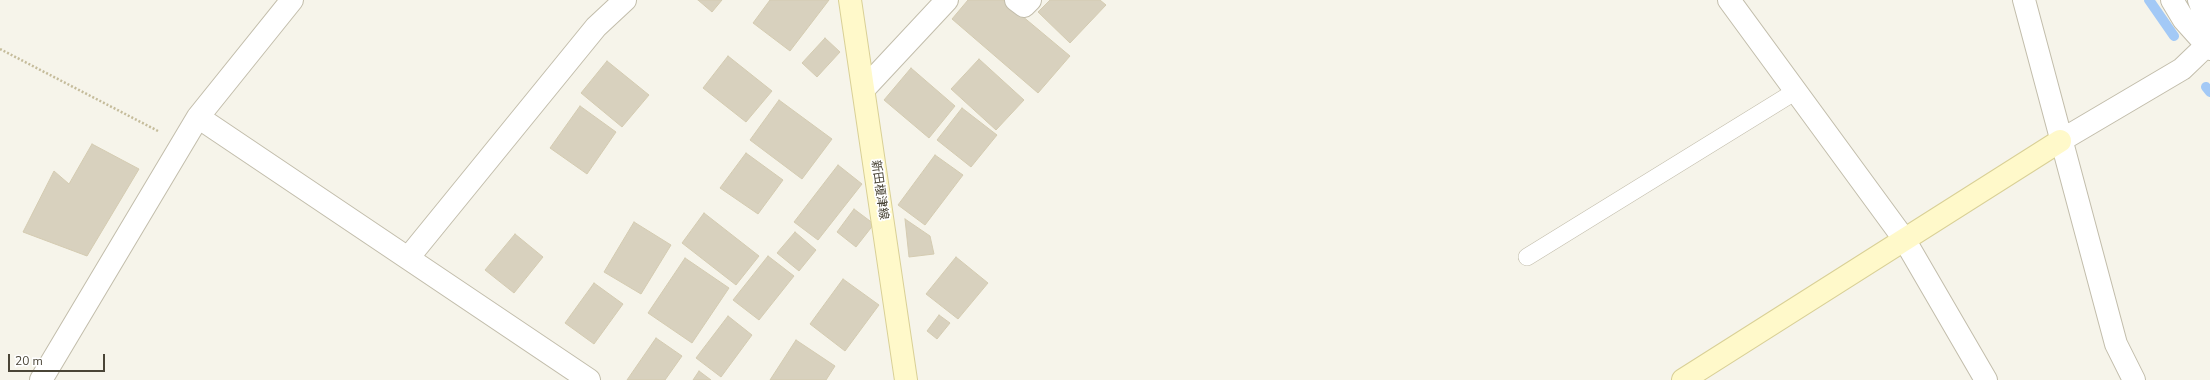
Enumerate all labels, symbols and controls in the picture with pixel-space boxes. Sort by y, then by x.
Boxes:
street label: 新田榎津線 [868,159,890,221]
scale bar [10,346,107,372]
text: 20 m [15,353,43,369]

